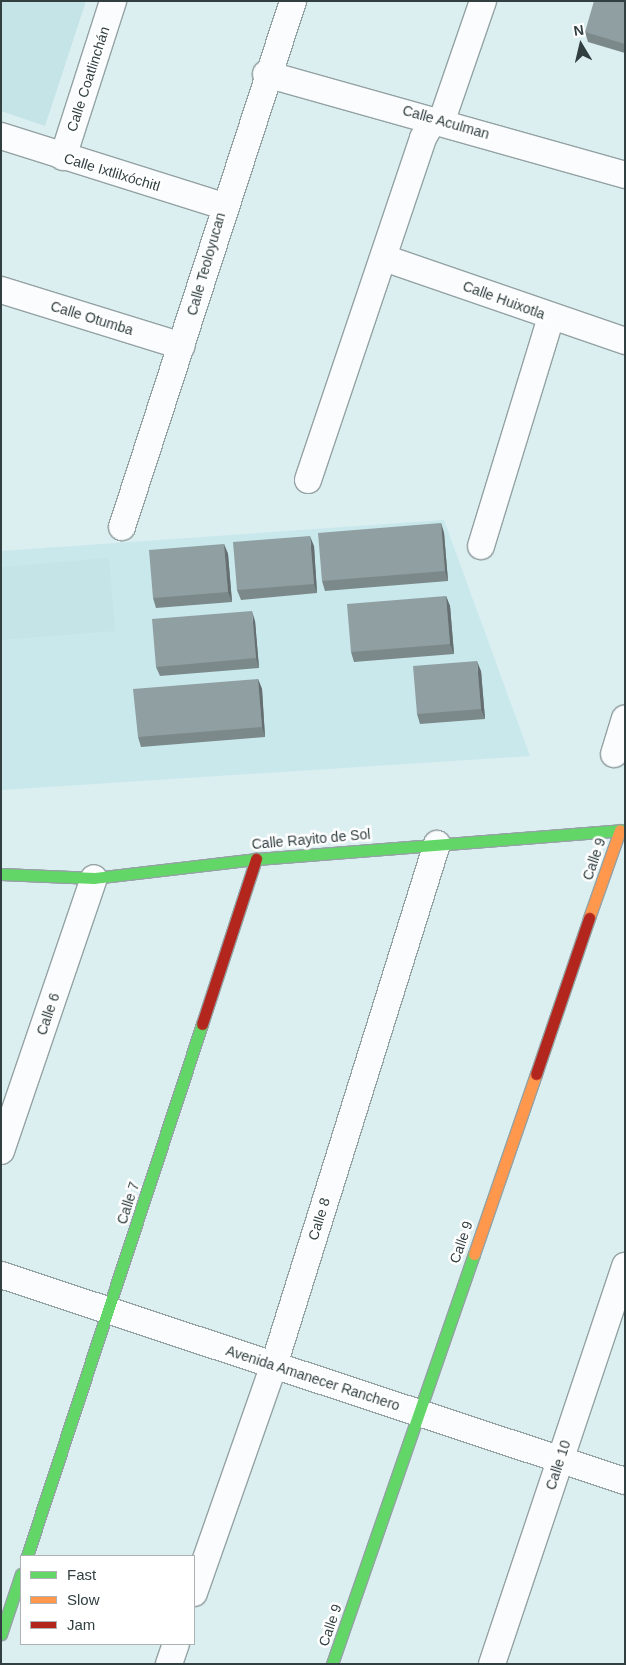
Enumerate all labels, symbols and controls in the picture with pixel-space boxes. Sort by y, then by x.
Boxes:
north arrow [556,20,606,70]
text: N [572,21,585,39]
street label: Calle Coatlinchán [63,24,113,134]
street label: Calle Aculman [400,101,492,143]
street label: Calle Ixtlilxóchitl [62,149,162,195]
street label: Calle Teoloyucan [183,210,229,318]
street label: Calle Huixotla [461,277,547,323]
street label: Calle Otumba [49,297,135,339]
street label: Calle Rayito de Sol [251,825,371,853]
street label: Calle 9 [579,836,609,882]
street label: Calle 6 [33,991,63,1037]
street label: Calle 7 [113,1180,143,1226]
street label: Calle 8 [305,1196,333,1242]
street label: Calle 9 [446,1219,476,1265]
street label: Avenida Amanecer Ranchero [224,1342,402,1414]
street label: Calle 10 [542,1438,574,1492]
legend [20,1555,195,1645]
text: Fast [67,1566,96,1583]
text: Slow [67,1591,100,1608]
street label: Calle 9 [315,1602,345,1648]
text: Jam [67,1616,95,1633]

